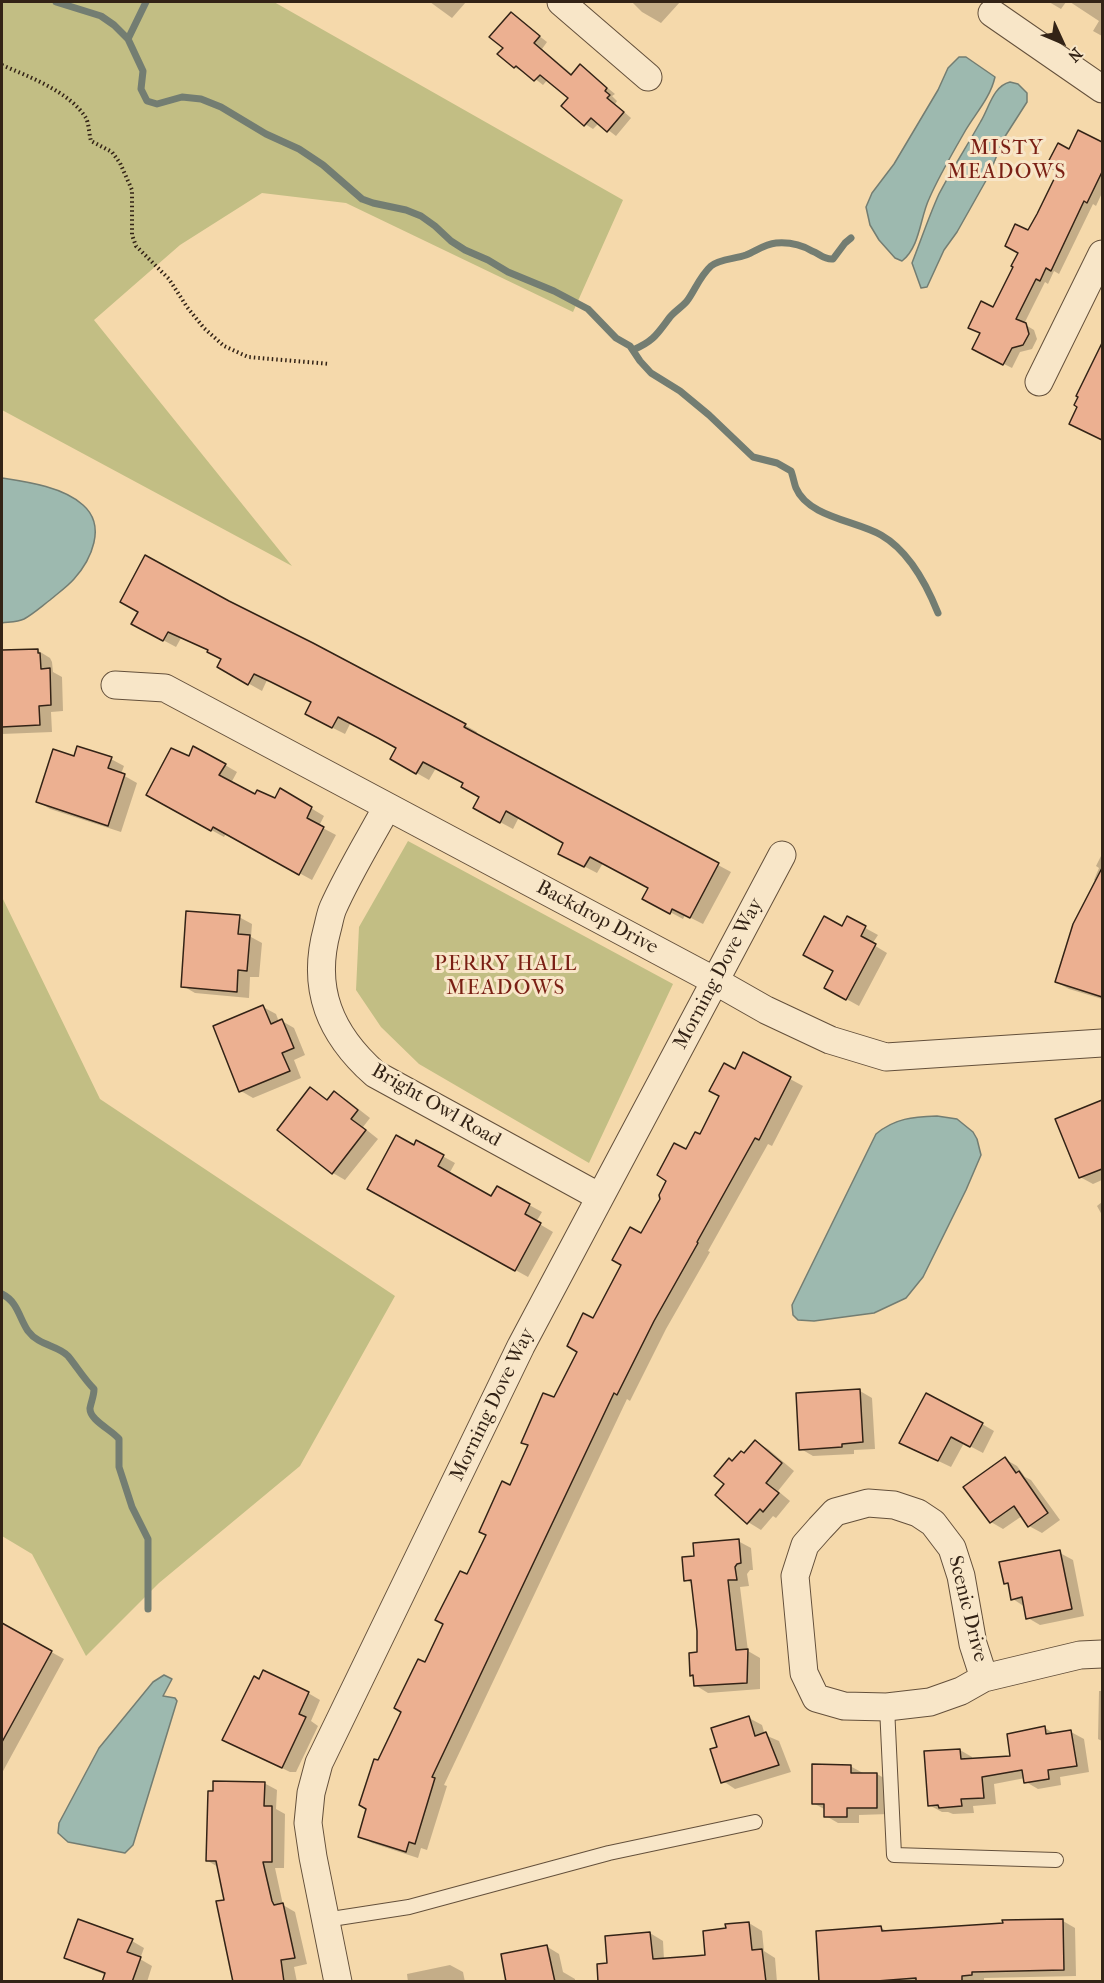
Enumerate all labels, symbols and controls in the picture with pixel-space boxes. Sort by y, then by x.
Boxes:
north arrow [1032,12,1092,72]
text: N [1064,44,1086,66]
district label: MISTY MEADOWS [947,136,1067,186]
street label: Backdrop Drive [532,876,662,960]
street label: Morning Dove Way [669,894,769,1054]
district label: PERRY HALL MEADOWS [434,952,578,1002]
street label: Bright Owl Road [367,1059,505,1153]
street label: Morning Dove Way [446,1325,540,1485]
street label: Scenic Drive [942,1554,992,1664]

